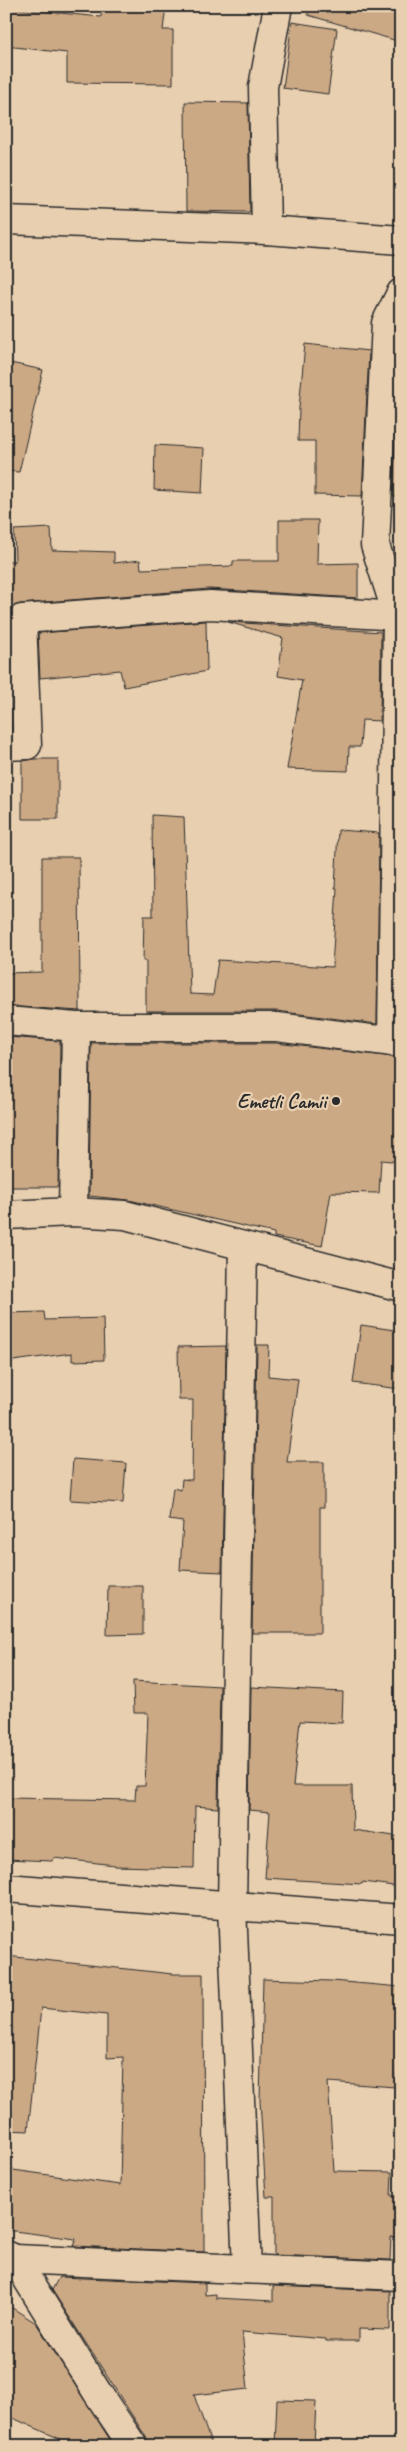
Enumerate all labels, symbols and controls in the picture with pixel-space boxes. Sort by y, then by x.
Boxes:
place label: Emetli Camii [237,1088,329,1114]
marker: Emetli Camii [330,1095,342,1107]

